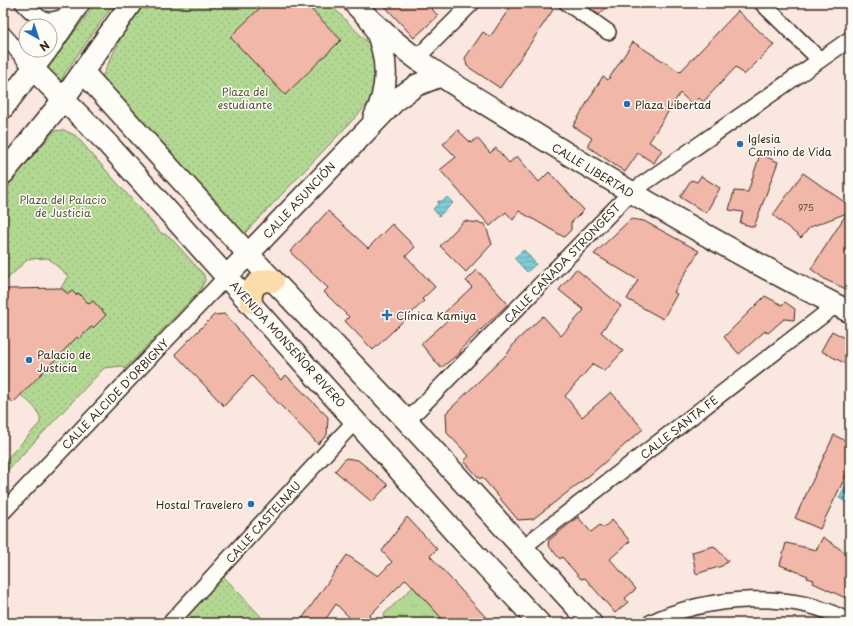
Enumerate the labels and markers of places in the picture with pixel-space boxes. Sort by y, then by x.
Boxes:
place label: Plaza Libertad [635,96,711,113]
marker: Plaza Libertad [622,99,632,109]
place label: Iglesia Camino de Vida [748,130,832,160]
marker: Iglesia Camino de Vida [735,139,745,149]
place label: Clínica Kamiya [396,307,477,324]
marker: Clínica Kamiya [381,309,393,321]
place label: Palacio de Justicia [37,346,91,376]
marker: Palacio de Justicia [24,355,34,365]
place label: Hostal Travelero [156,496,243,513]
marker: Hostal Travelero [246,499,256,509]

